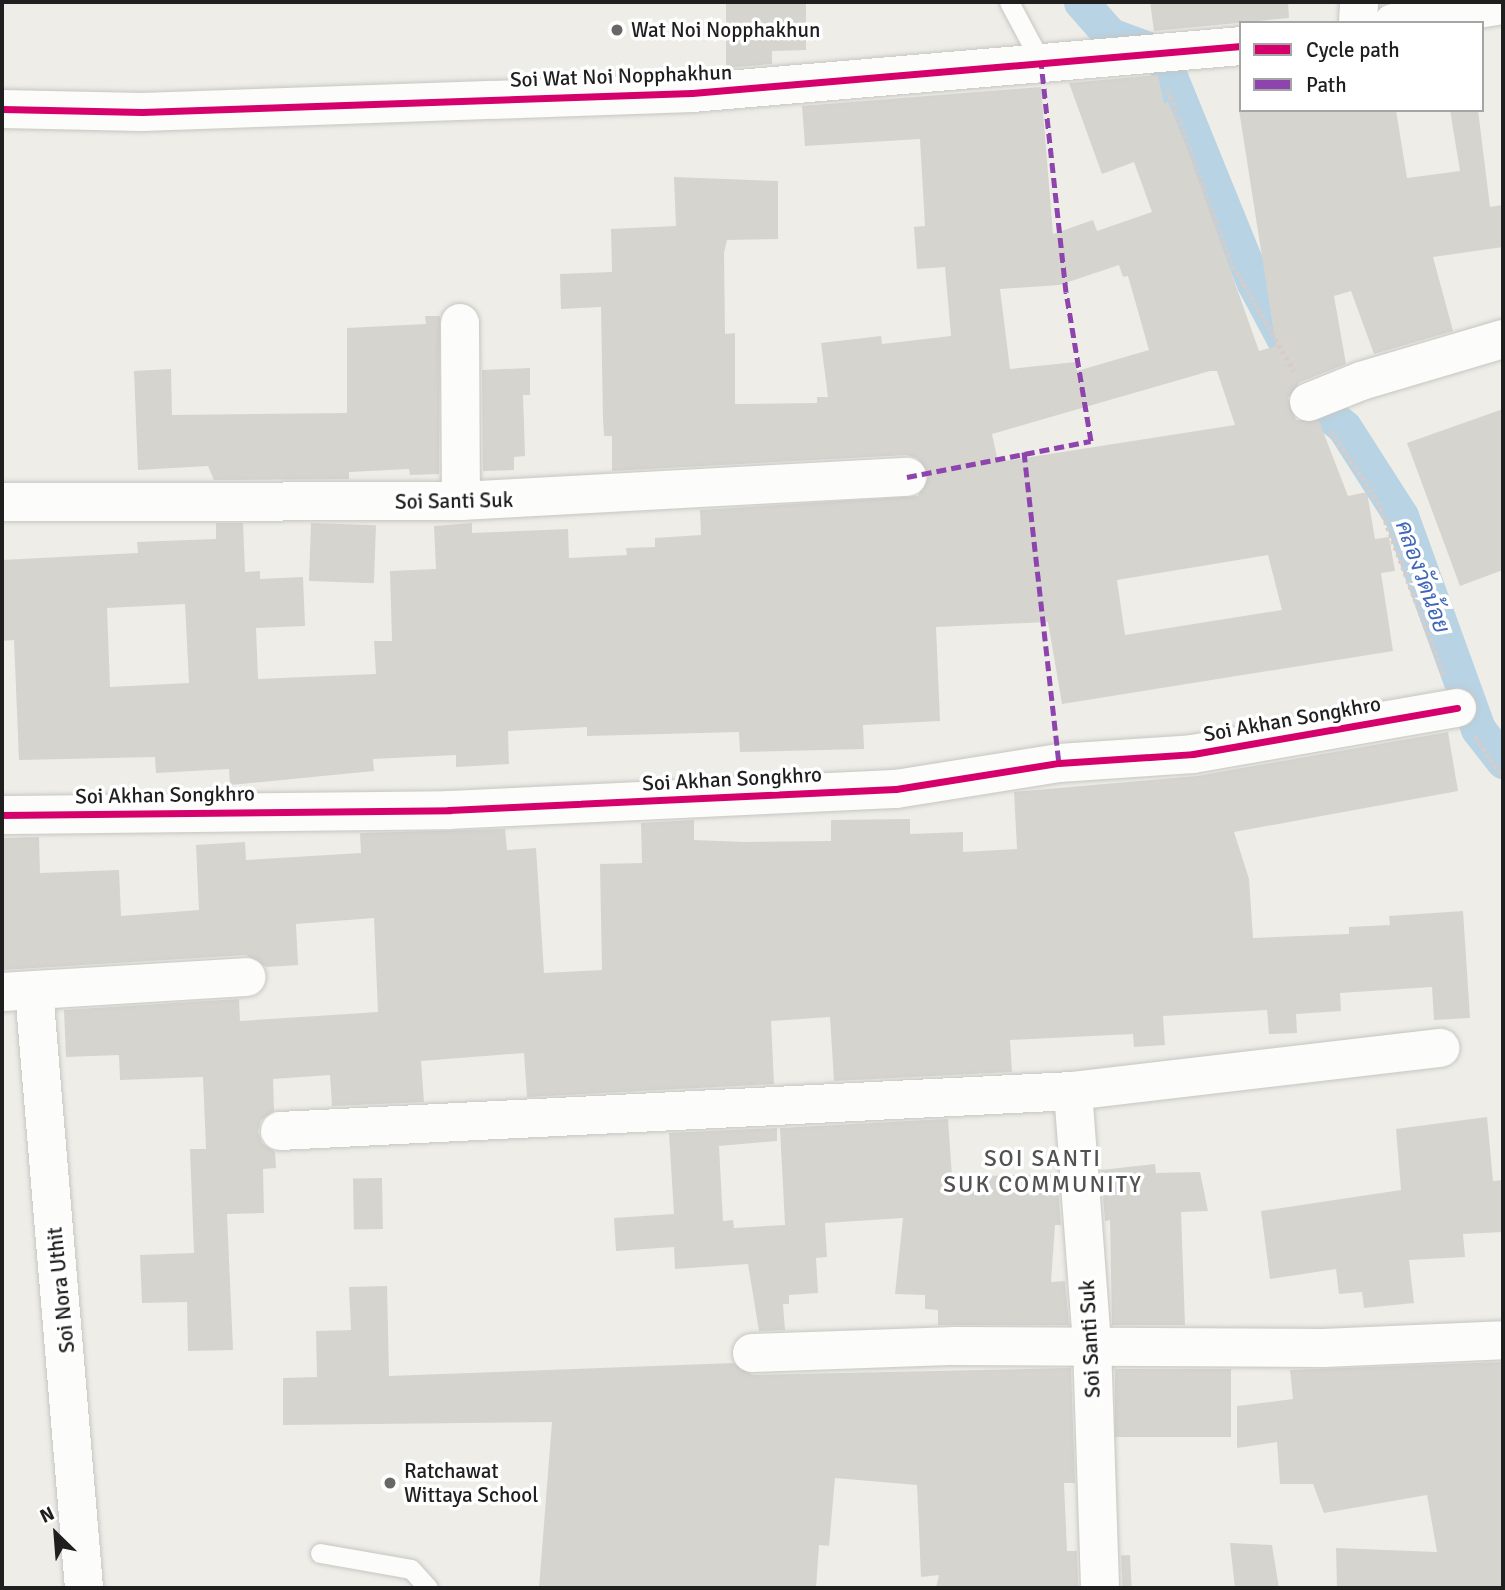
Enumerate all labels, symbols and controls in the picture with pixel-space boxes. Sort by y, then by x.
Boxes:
place label: Wat Noi Nopphakhun [631,17,820,43]
legend [1239,21,1484,112]
marker: Wat Noi Nopphakhun [609,22,625,38]
text: Cycle path [1306,37,1400,63]
street label: Soi Wat Noi Nopphakhun [509,60,733,92]
text: Path [1306,72,1347,98]
street label: Soi Santi Suk [395,487,513,515]
water label: คลองวัดน้อย [1389,517,1455,637]
street label: Soi Akhan Songkhro [1201,691,1383,747]
street label: Soi Akhan Songkhro [642,762,822,796]
street label: Soi Akhan Songkhro [75,781,255,809]
district label: SOI SANTI SUK COMMUNITY [945,1145,1141,1199]
street label: Soi Nora Uthit [42,1226,80,1354]
street label: Soi Santi Suk [1074,1279,1106,1399]
place label: Ratchawat Wittaya School [404,1458,538,1508]
marker: Ratchawat Wittaya School [382,1475,398,1491]
north arrow [21,1499,91,1569]
text: N [36,1501,58,1529]

